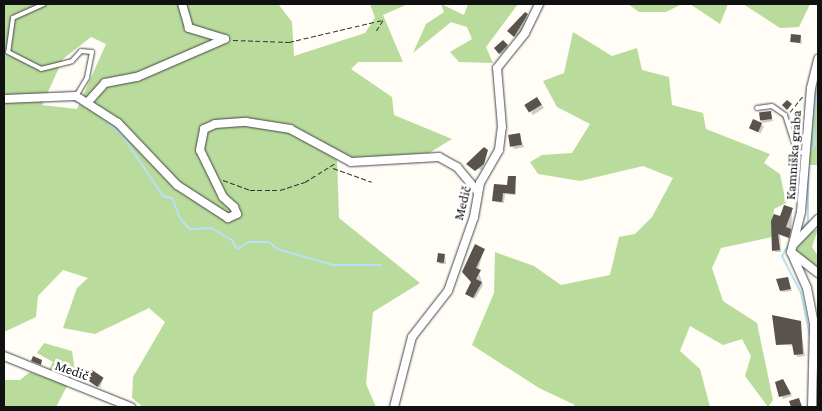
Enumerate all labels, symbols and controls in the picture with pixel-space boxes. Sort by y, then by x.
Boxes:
street label: Kamniška graba [781,110,805,200]
street label: Medič [450,184,474,222]
street label: Medič [53,356,91,384]

